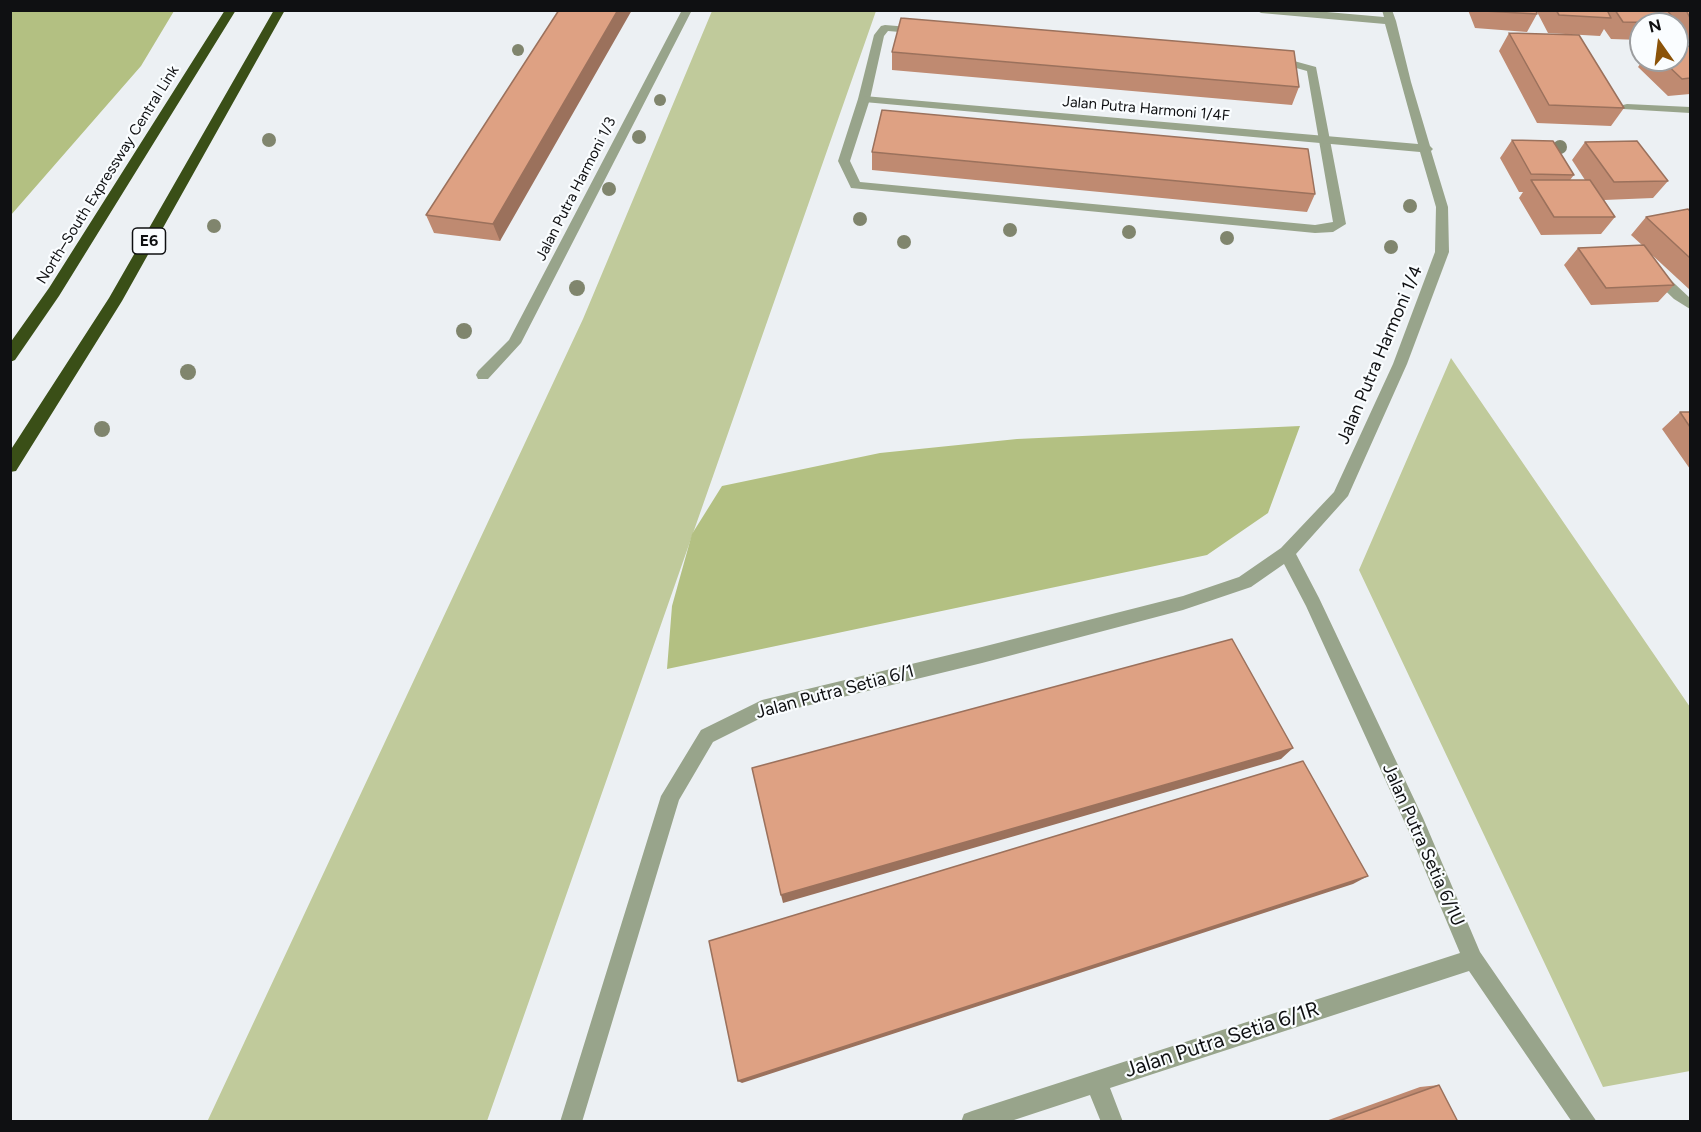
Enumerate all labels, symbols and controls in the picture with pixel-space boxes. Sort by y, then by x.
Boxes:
north arrow [1629,12,1689,72]
text: N [1647,15,1663,37]
street label: North–South Expressway Central Link [33,62,183,288]
street label: Jalan Putra Harmoni 1/4F [1062,93,1230,125]
street label: Jalan Putra Harmoni 1/3 [532,114,620,264]
road number: E6 [132,228,166,254]
street label: Jalan Putra Harmoni 1/4 [1333,263,1427,447]
street label: Jalan Putra Setia 6/1 [753,660,917,724]
street label: Jalan Putra Setia 6/1U [1377,760,1469,930]
street label: Jalan Putra Setia 6/1R [1121,997,1323,1083]

